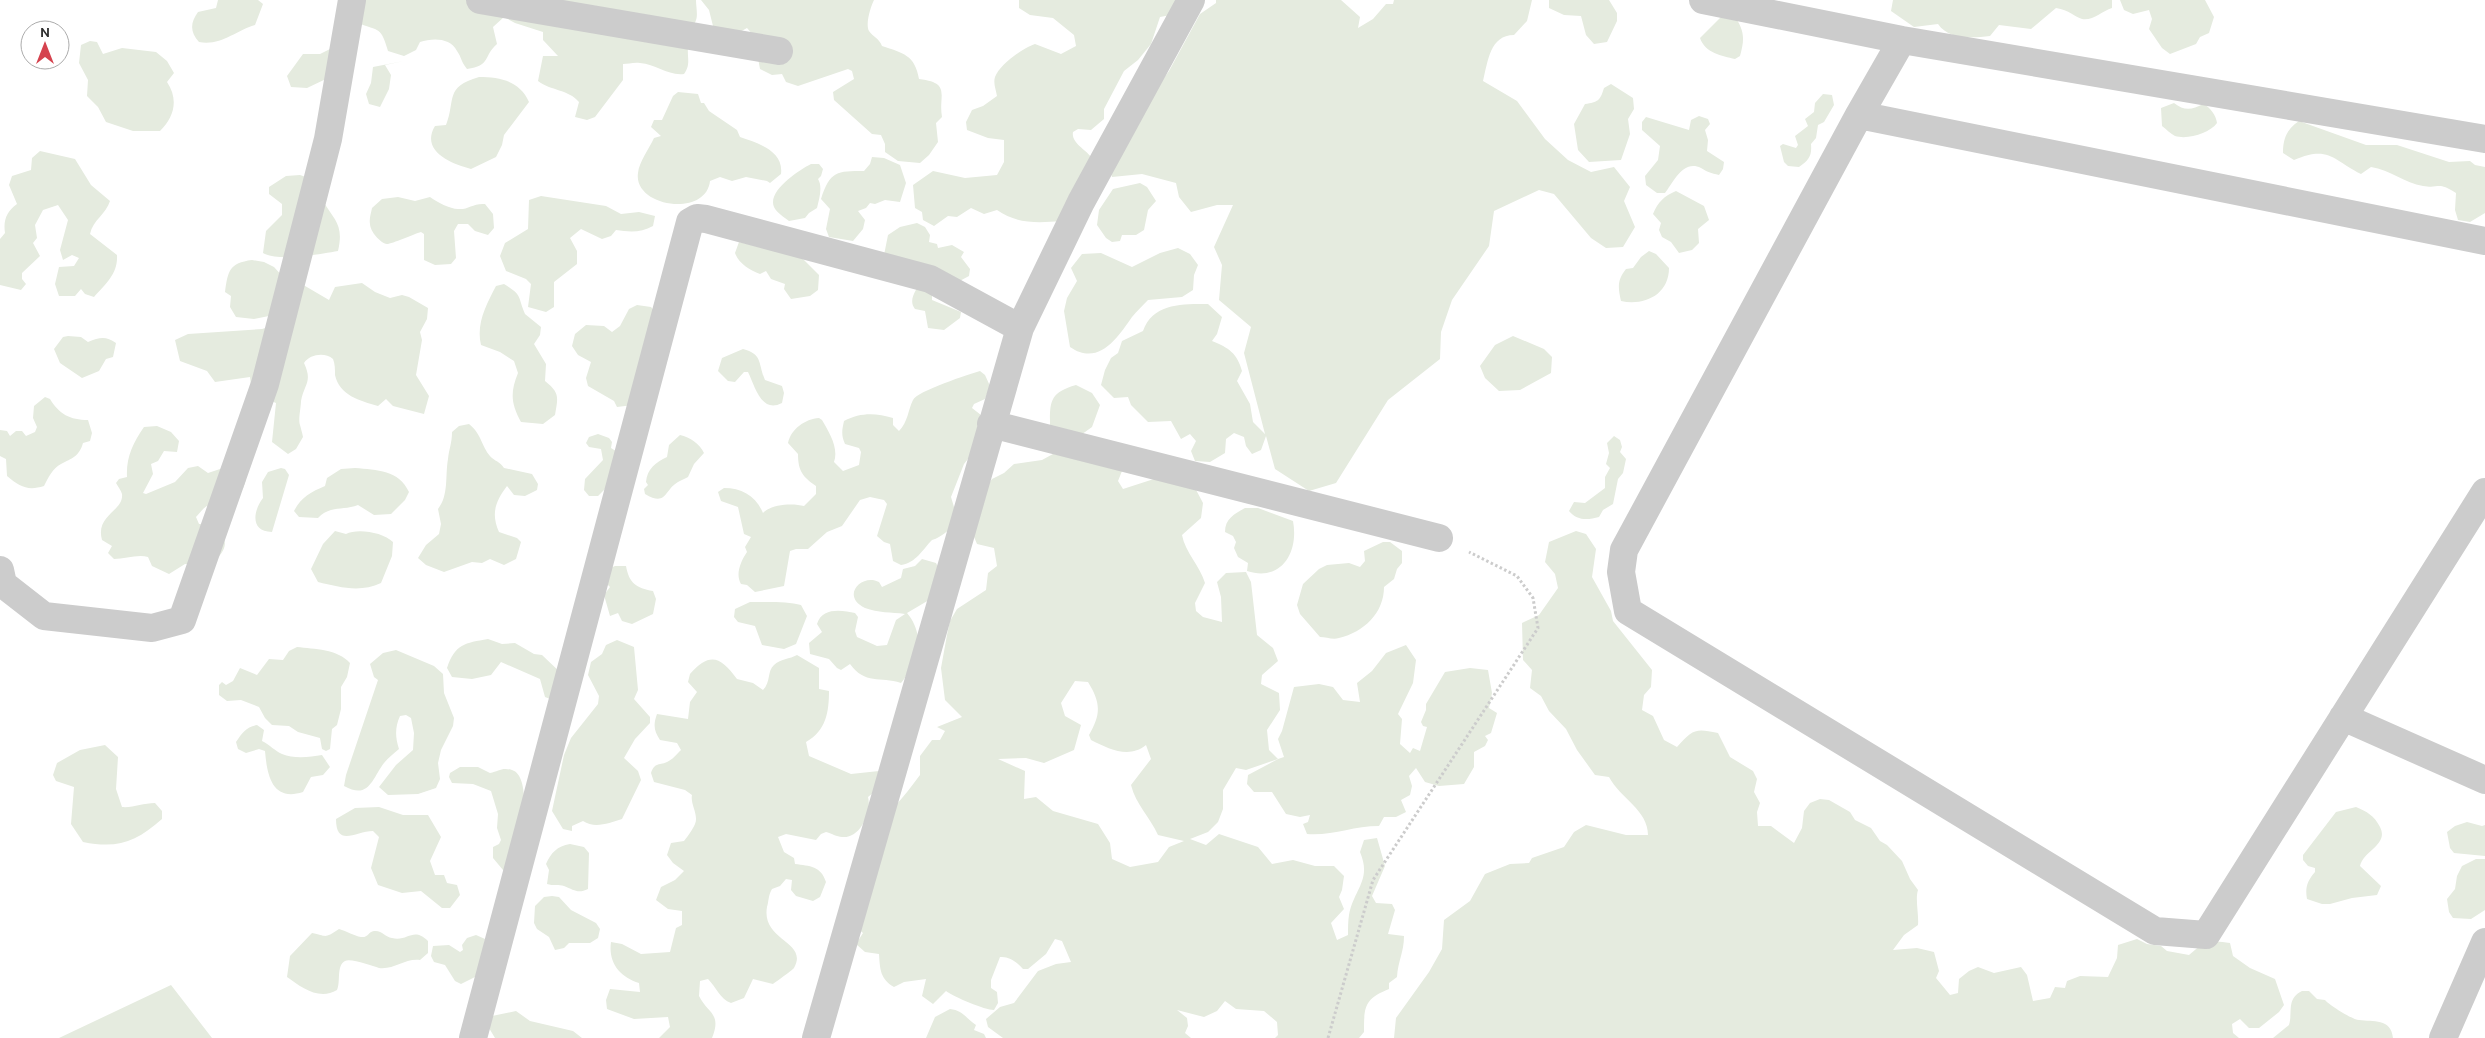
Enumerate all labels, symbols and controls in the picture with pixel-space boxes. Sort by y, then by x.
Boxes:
north arrow [20,20,70,70]
text: N [40,25,50,42]

